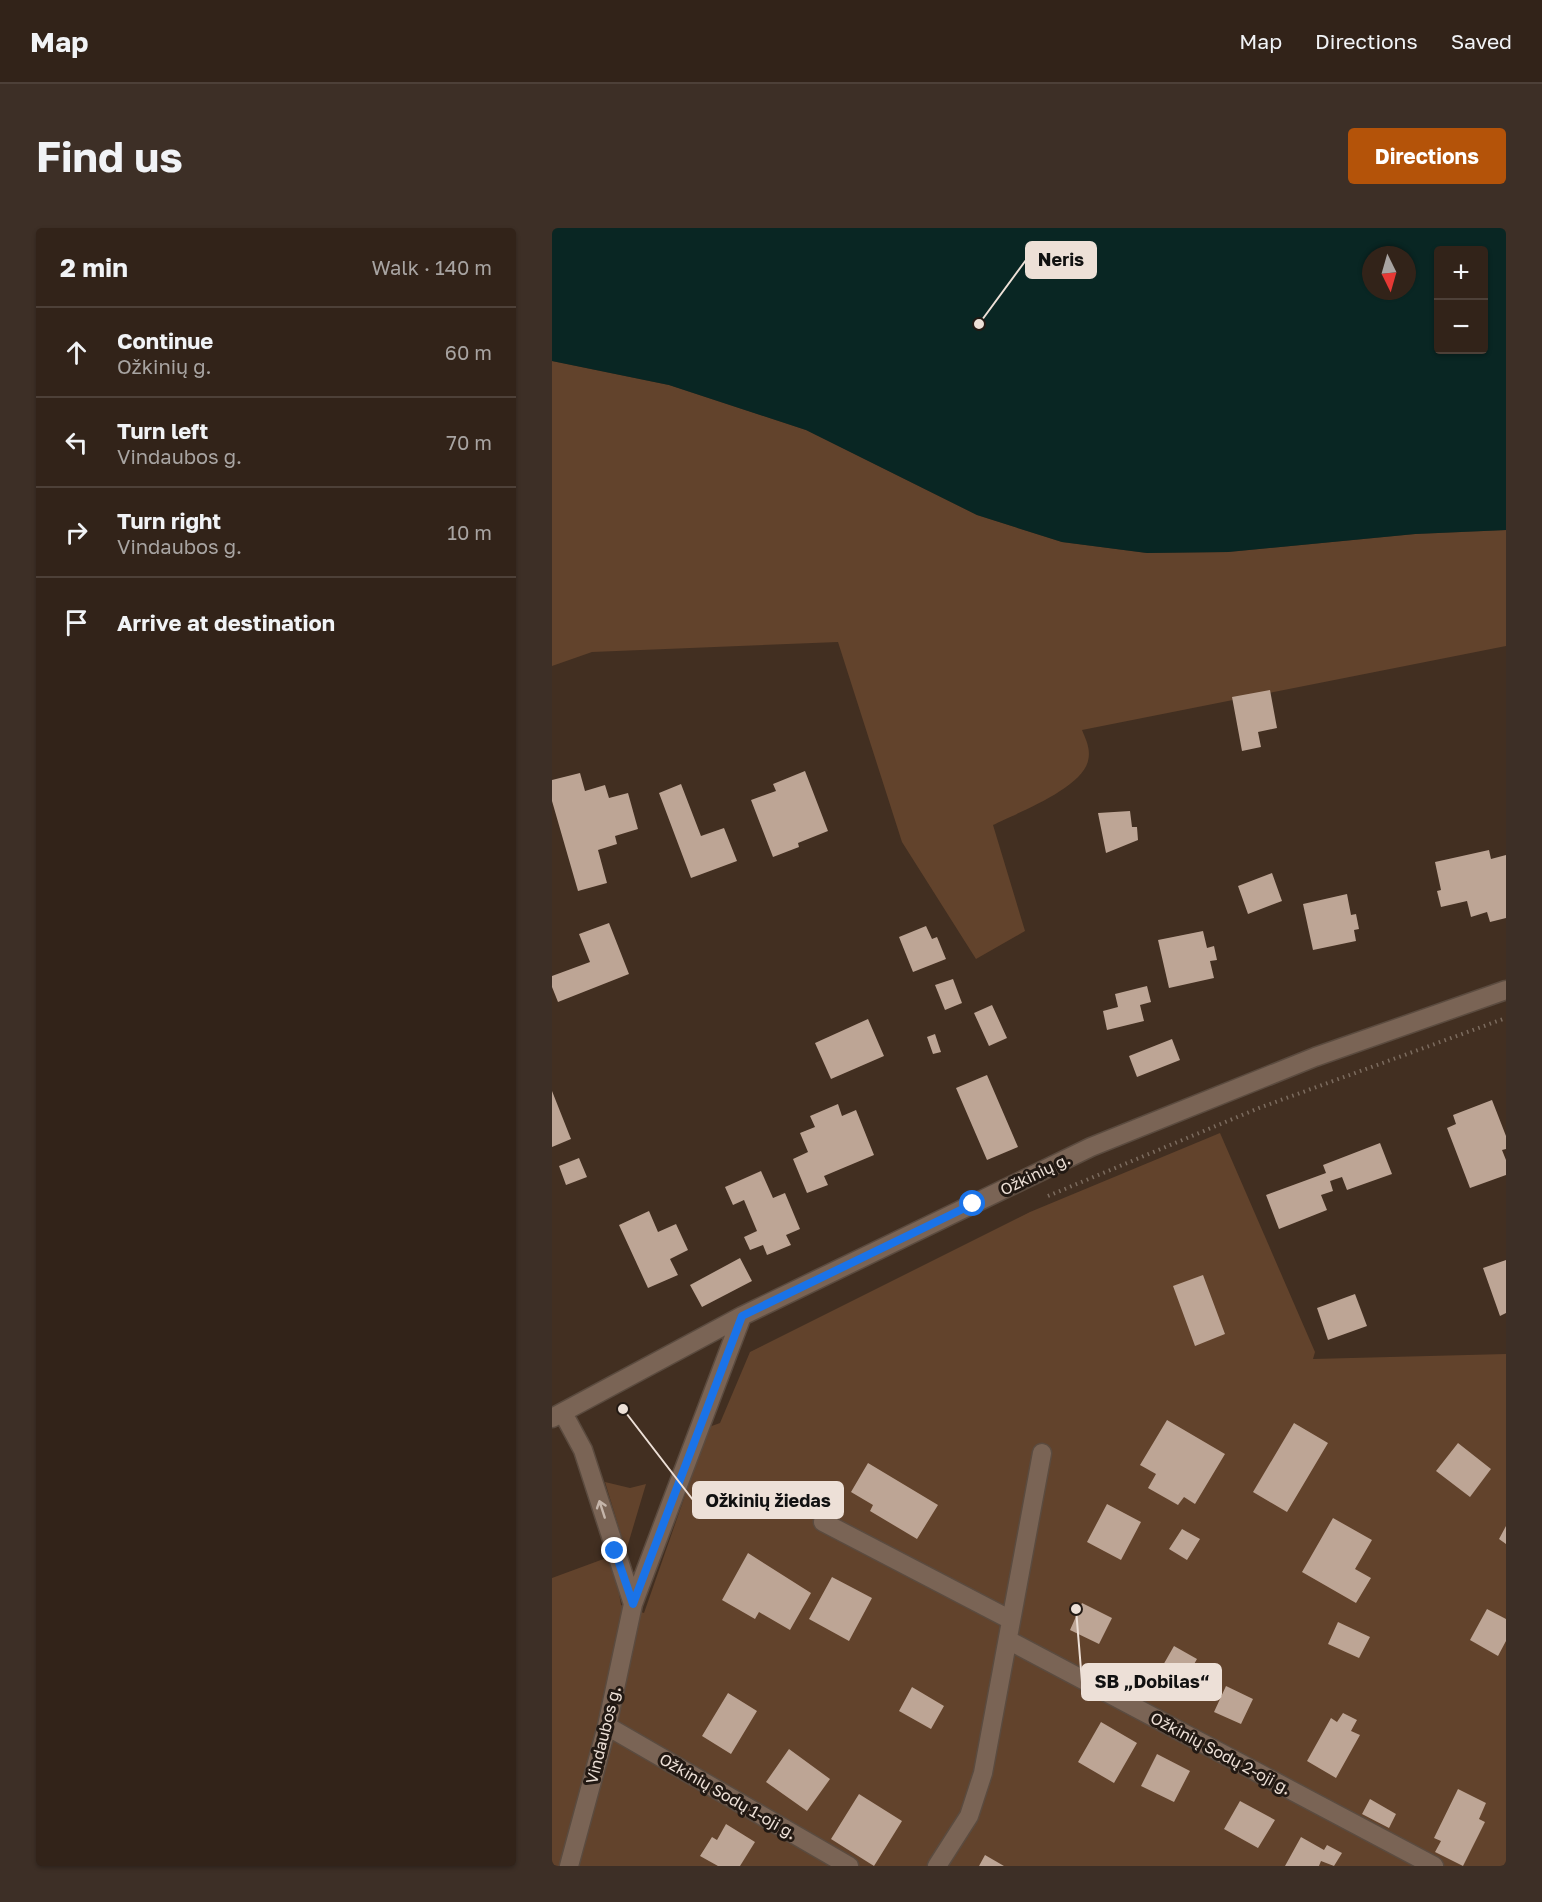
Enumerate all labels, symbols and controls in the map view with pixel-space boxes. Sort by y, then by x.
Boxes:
text: Map [30,25,88,58]
text: Map [1239,28,1282,54]
text: Directions [1315,28,1418,54]
text: Saved [1451,28,1512,54]
button: Directions [1348,128,1506,184]
text: Find us [36,131,183,181]
callout: Neris [1026,242,1096,278]
north arrow [1362,246,1416,300]
map controls [1434,246,1488,354]
button: + [1434,246,1488,300]
text: Neris [1038,248,1084,270]
text: 2 min [60,252,128,283]
text: Walk · 140 m [372,255,492,279]
button: − [1434,300,1488,354]
text: Continue [117,327,213,354]
icon: ahead [60,336,93,369]
text: 60 m [445,340,492,364]
text: Ožkinių g. [117,354,212,378]
text: Turn left [117,417,208,444]
icon: left [60,426,93,459]
text: 70 m [446,430,492,454]
text: Vindaubos g. [117,444,242,468]
text: Turn right [117,507,221,534]
icon: right [60,516,93,549]
text: 10 m [447,520,492,544]
text: Vindaubos g. [117,534,242,558]
icon: arrive [60,606,93,639]
text: Arrive at destination [117,609,335,636]
street label: Ožkinių g. [997,1148,1073,1200]
route start [959,1190,985,1216]
callout: Ožkinių žiedas [693,1482,843,1518]
text: Ožkinių žiedas [705,1489,831,1511]
one-way arrow [596,1500,607,1519]
route end [601,1537,627,1563]
callout: SB „Dobilas“ [1082,1664,1221,1700]
text: SB „Dobilas“ [1095,1670,1209,1692]
street label: Vindaubos g. [581,1684,625,1786]
street label: Ožkinių Sodų 2-oji g. [1147,1707,1295,1799]
street label: Ožkinių Sodų 1-oji g. [656,1749,800,1843]

